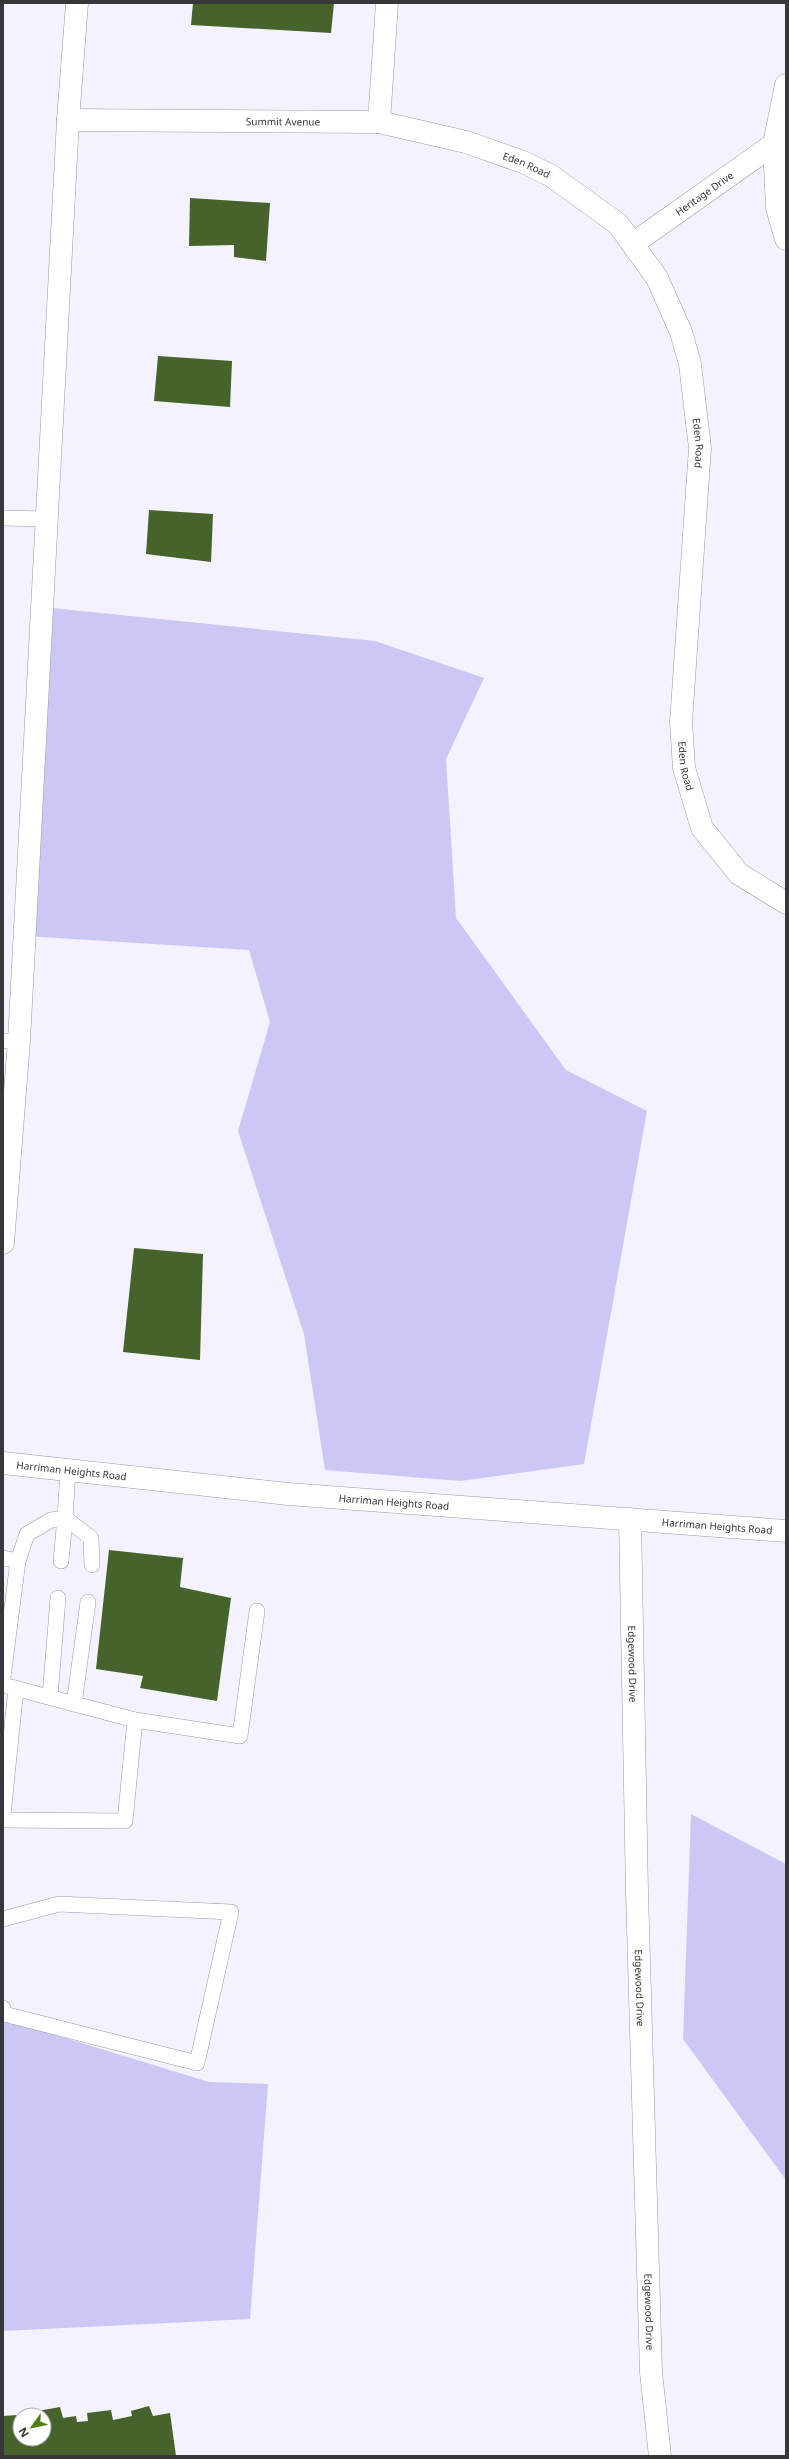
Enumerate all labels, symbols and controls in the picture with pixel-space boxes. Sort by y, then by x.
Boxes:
street label: Summit Avenue [246,114,321,129]
street label: Eden Road [501,149,553,181]
street label: Heritage Drive [672,168,736,219]
street label: Eden Road [689,417,707,469]
street label: Eden Road [675,741,697,792]
street label: Harriman Heights Road [16,1458,127,1483]
street label: Harriman Heights Road [338,1491,450,1513]
street label: Harriman Heights Road [661,1515,773,1537]
street label: Edgewood Drive [625,1625,640,1703]
street label: Edgewood Drive [632,1949,648,2027]
street label: Edgewood Drive [641,2273,657,2351]
north arrow [12,2407,52,2447]
text: N [14,2425,32,2441]

